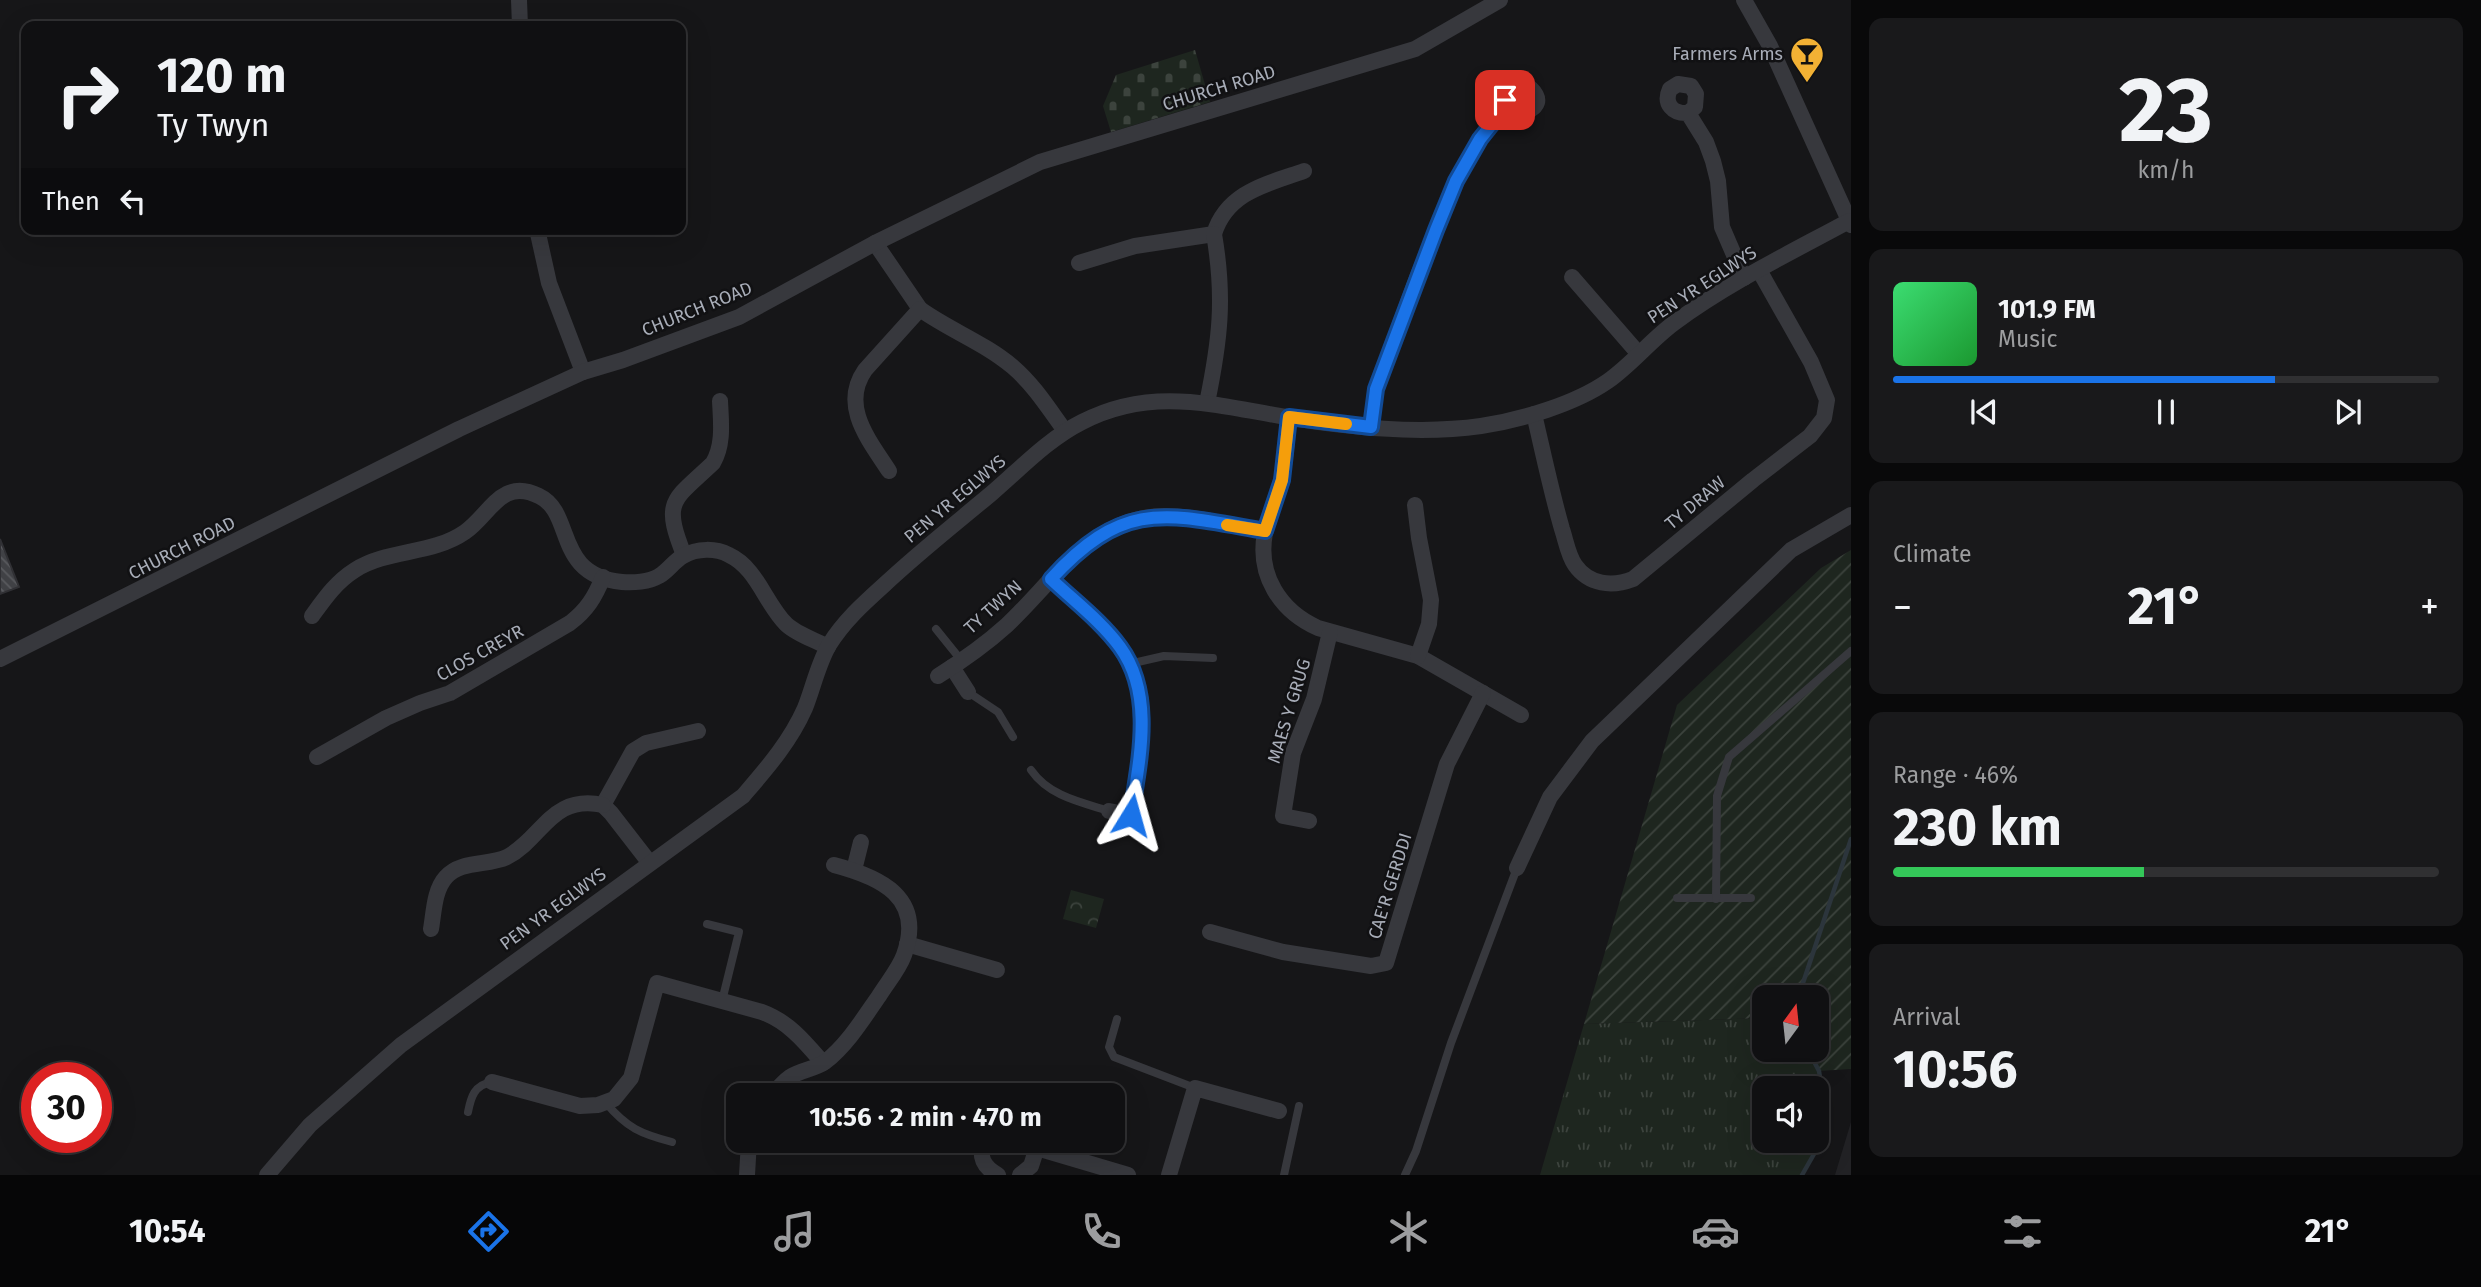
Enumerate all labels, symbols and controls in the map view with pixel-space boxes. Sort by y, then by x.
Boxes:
bar icon: Farmers Arms [1788,35,1826,84]
place label: Farmers Arms [1672,43,1783,65]
text: 120 m [157,46,287,105]
icon: right [42,49,133,140]
text: 23 [2119,56,2213,165]
street label: CHURCH ROAD [1160,60,1278,116]
pin [1475,70,1535,130]
icon: arrive [1486,81,1524,119]
text: Ty Twyn [157,106,270,144]
text: km/h [2138,156,2194,184]
icon: left [114,182,152,220]
text: Then [42,186,100,217]
street label: PEN YR EGLWYS [1643,241,1761,329]
street label: CHURCH ROAD [639,277,755,341]
text: 101.9 FM [1998,294,2096,325]
text: Music [1998,325,2058,353]
icon: previous [1965,393,2003,431]
icon: pause [2147,393,2185,431]
icon: next [2329,393,2367,431]
street label: PEN YR EGLWYS [900,450,1010,548]
street label: TY DRAW [1660,471,1730,534]
street label: CHURCH ROAD [125,512,239,584]
text: Climate [1893,540,1972,568]
street label: TY TWYN [960,575,1026,639]
text: 21° [2128,575,2205,638]
text: − [1893,584,1912,630]
text: + [2420,584,2439,630]
street label: CLOS CREYR [432,620,528,686]
street label: MAES Y GRUG [1263,656,1315,766]
text: Range · 46% [1893,761,2018,789]
position arrow [1094,778,1168,852]
text: 230 km [1893,796,2062,859]
street label: CAE'R GERDDI [1363,830,1417,942]
street label: PEN YR EGLWYS [496,863,611,955]
north arrow [1752,985,1829,1062]
map controls [1752,985,1829,1153]
text: Arrival [1893,1003,1960,1031]
text: 10:56 [1893,1038,2018,1101]
speed limit sign: 30 [21,1062,112,1153]
button: sound [1752,1076,1829,1153]
text: 10:56 · 2 min · 470 m [809,1102,1042,1133]
icon: directions [464,1207,513,1256]
icon: music [770,1207,819,1256]
icon: phone [1077,1207,1126,1256]
icon: climate [1384,1207,1433,1256]
icon: car [1691,1207,1740,1256]
icon: filters [1998,1207,2047,1256]
text: 10:54 [129,1212,206,1250]
text: 21° [2305,1212,2352,1250]

